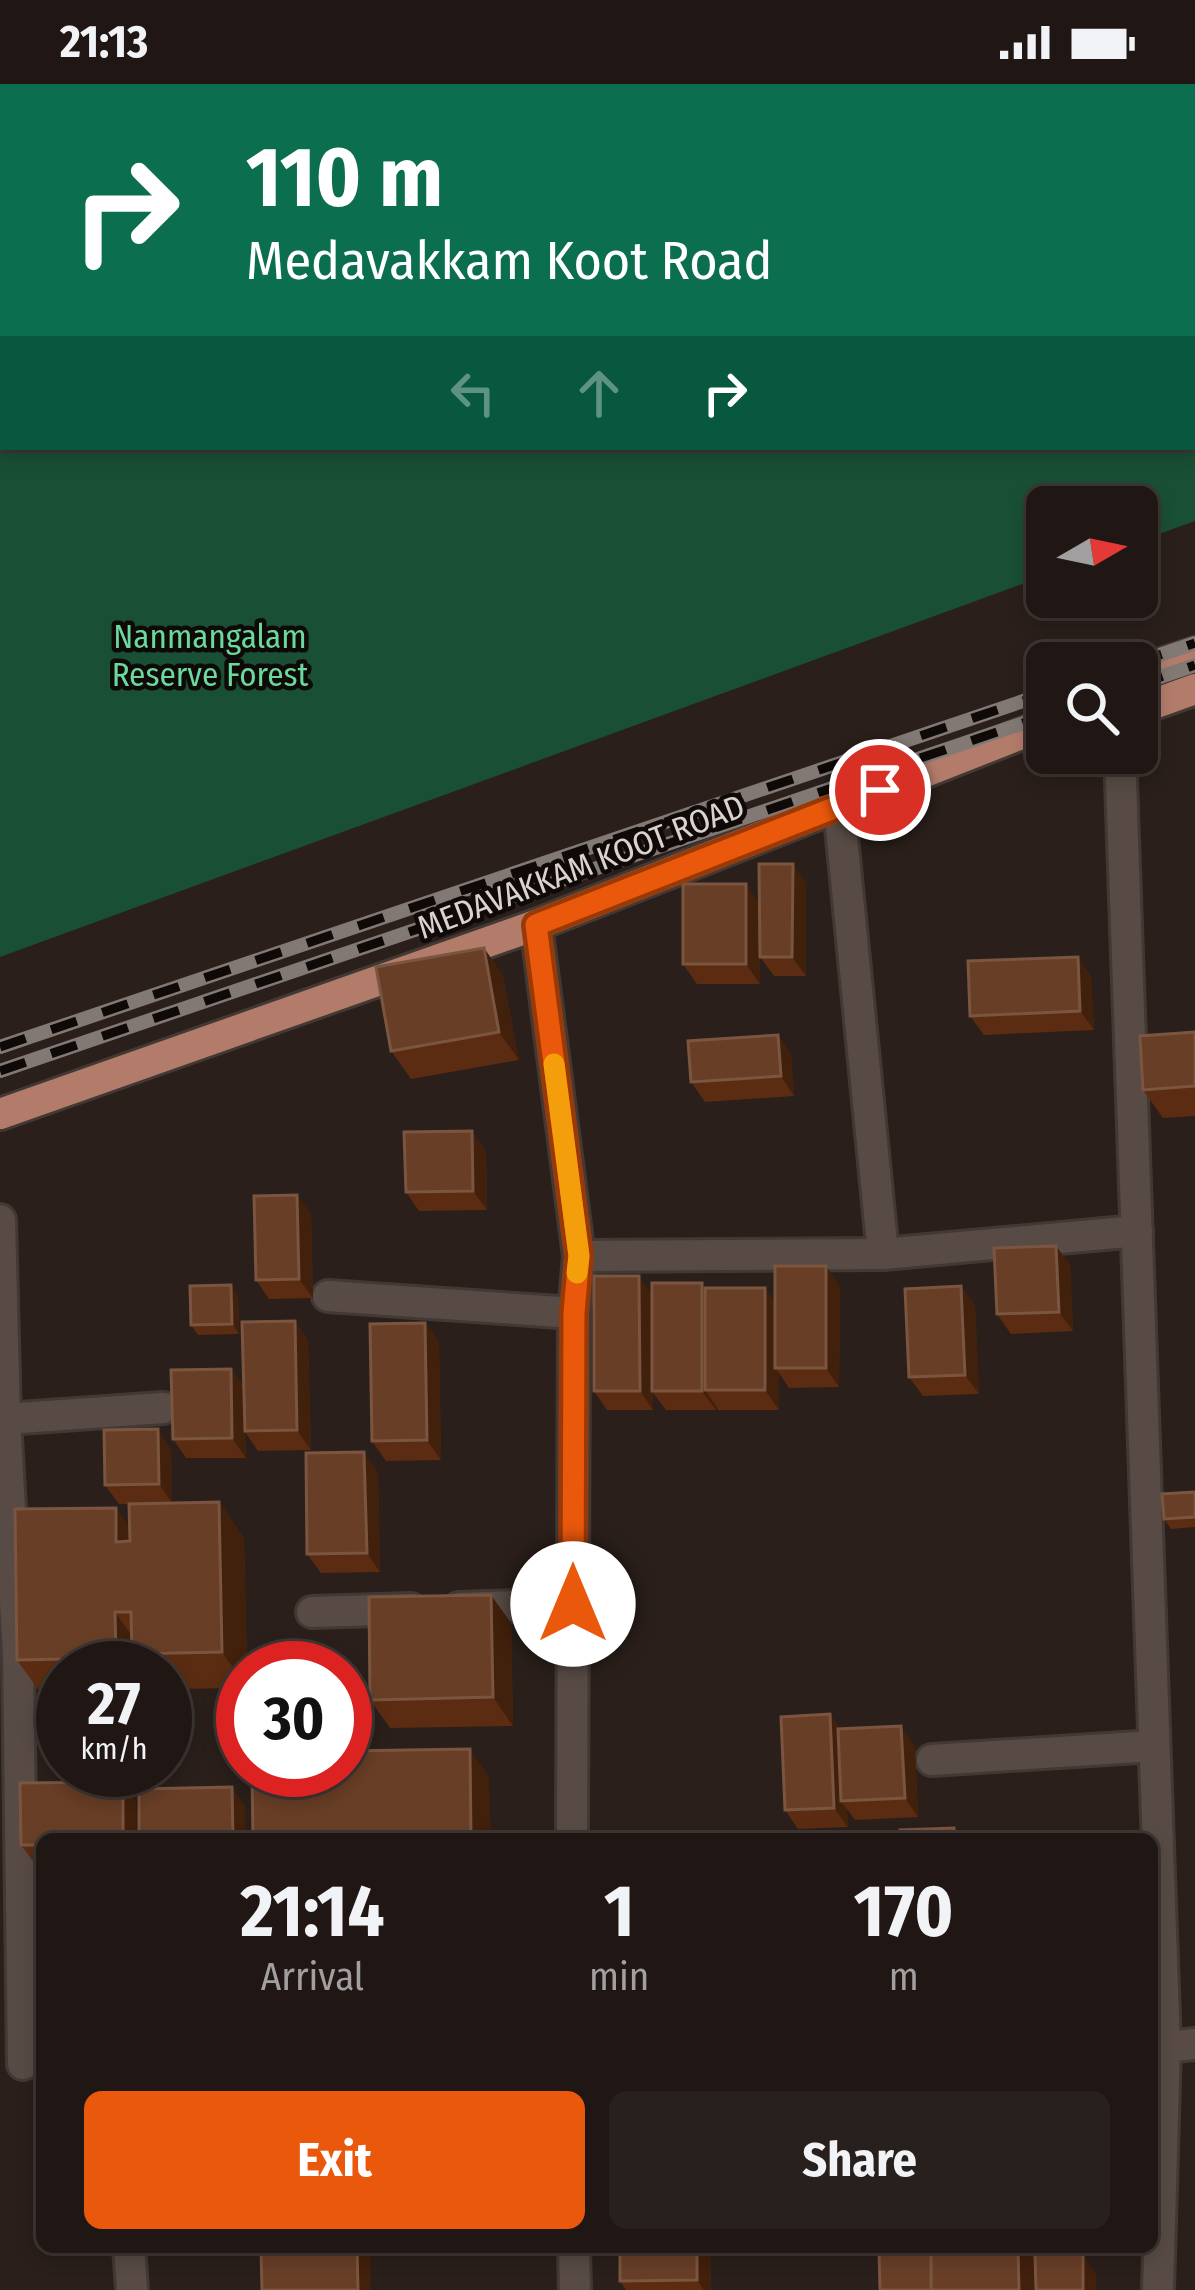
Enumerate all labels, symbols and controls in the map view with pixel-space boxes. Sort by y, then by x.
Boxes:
text: 21:13 [60,15,148,69]
text: 110 m [246,127,443,228]
icon: right [48,132,204,288]
text: Medavakkam Koot Road [246,229,773,293]
icon: left [440,360,506,426]
icon: ahead [566,360,632,426]
icon: right [692,360,758,426]
north arrow [1026,486,1158,618]
map controls [1026,486,1158,774]
park label: Nanmangalam Reserve Forest [112,617,309,695]
button: search [1026,642,1158,774]
pin [829,739,931,841]
icon: arrive [847,757,913,823]
street label: MEDAVAKKAM KOOT ROAD [412,786,750,948]
position arrow [510,1541,636,1667]
speed limit sign: 30 [216,1641,372,1797]
text: 27 [87,1668,141,1740]
text: km/h [81,1731,147,1767]
text: 21:14 [240,1869,385,1955]
text: 1 [604,1869,634,1955]
text: 170 [854,1869,954,1955]
text: Arrival [261,1954,364,2000]
text: min [589,1954,649,2000]
text: m [889,1954,919,2000]
button: Exit [84,2091,585,2229]
button: Share [609,2091,1110,2229]

